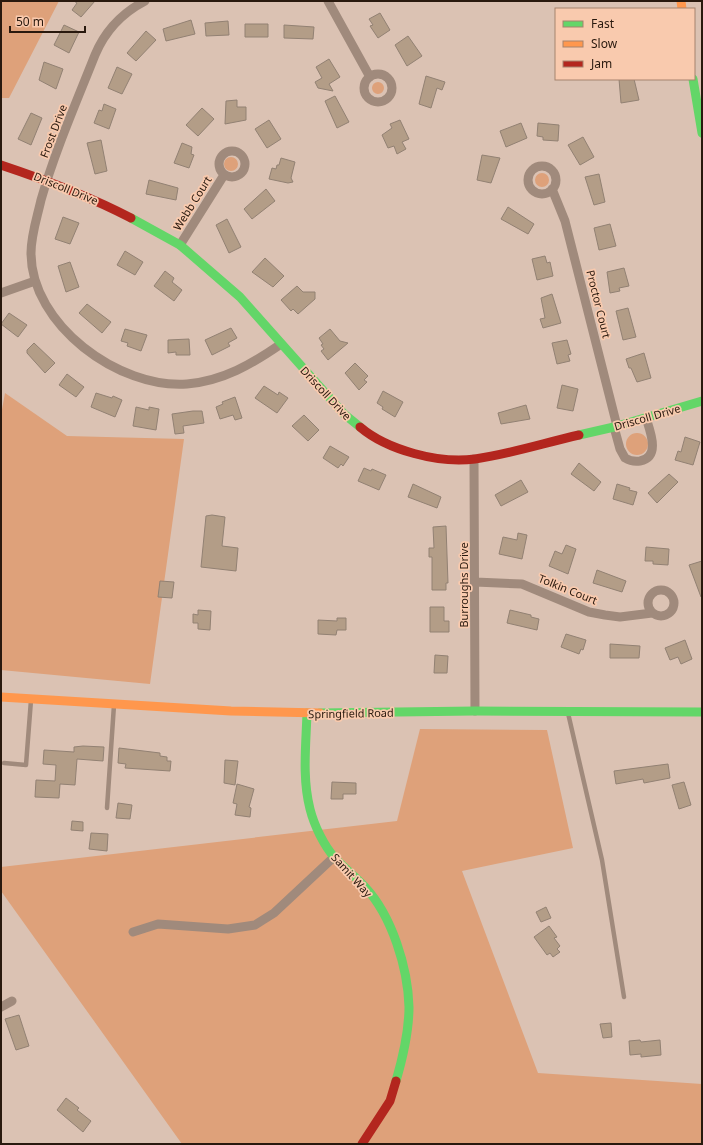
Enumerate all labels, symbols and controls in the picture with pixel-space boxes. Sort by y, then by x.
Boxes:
scale bar [10,8,85,34]
legend [555,8,695,80]
text: 50 m [16,13,44,30]
text: Fast [591,15,615,32]
text: Slow [591,35,618,52]
text: Jam [590,55,612,72]
street label: Frost Drive [36,102,70,160]
street label: Driscoll Drive [31,168,101,208]
street label: Webb Court [169,173,215,233]
street label: Proctor Court [583,268,615,340]
street label: Driscoll Drive [297,363,355,423]
street label: Driscoll Drive [612,400,682,434]
street label: Burroughs Drive [456,542,471,628]
street label: Tolkin Court [536,570,600,608]
street label: Springfield Road [308,705,394,721]
street label: Samit Way [328,850,376,900]

